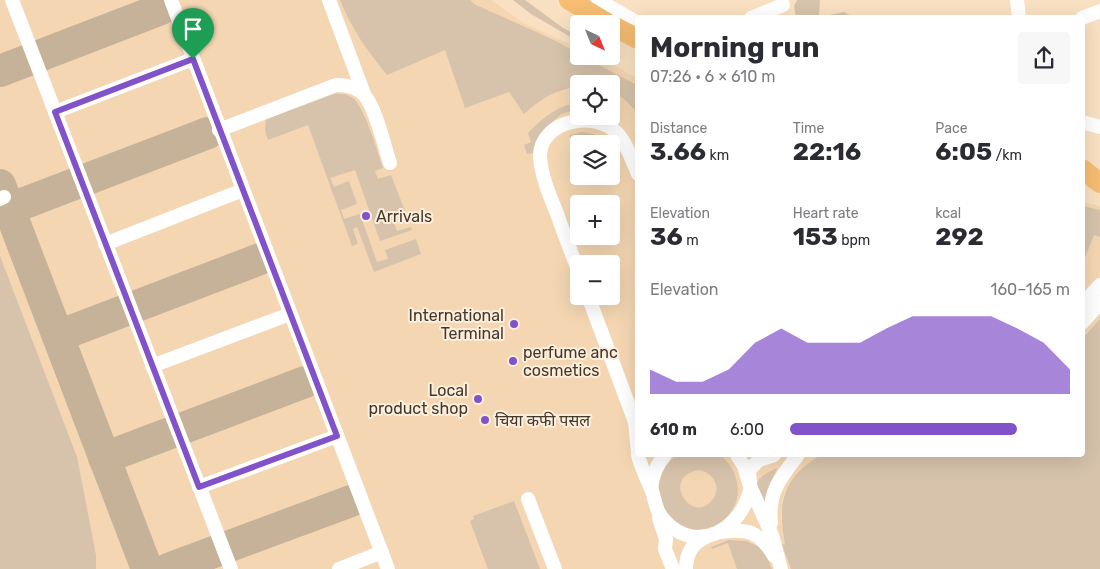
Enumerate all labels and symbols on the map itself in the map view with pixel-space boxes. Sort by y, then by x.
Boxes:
pin [172,8,214,59]
north arrow [570,15,620,65]
place label: Arrivals [376,207,432,226]
marker: Arrivals [360,210,372,222]
place label: International Terminal [409,306,504,343]
marker: International Terminal [508,318,520,330]
place label: perfume anc cosmetics [523,343,618,380]
marker: perfume anc cosmetics [507,355,519,367]
place label: Local product shop [369,381,468,418]
marker: Local product shop [472,393,484,405]
place label: चिया कफी पसल [495,411,591,430]
marker: चिया कफी पसल [479,414,491,426]

